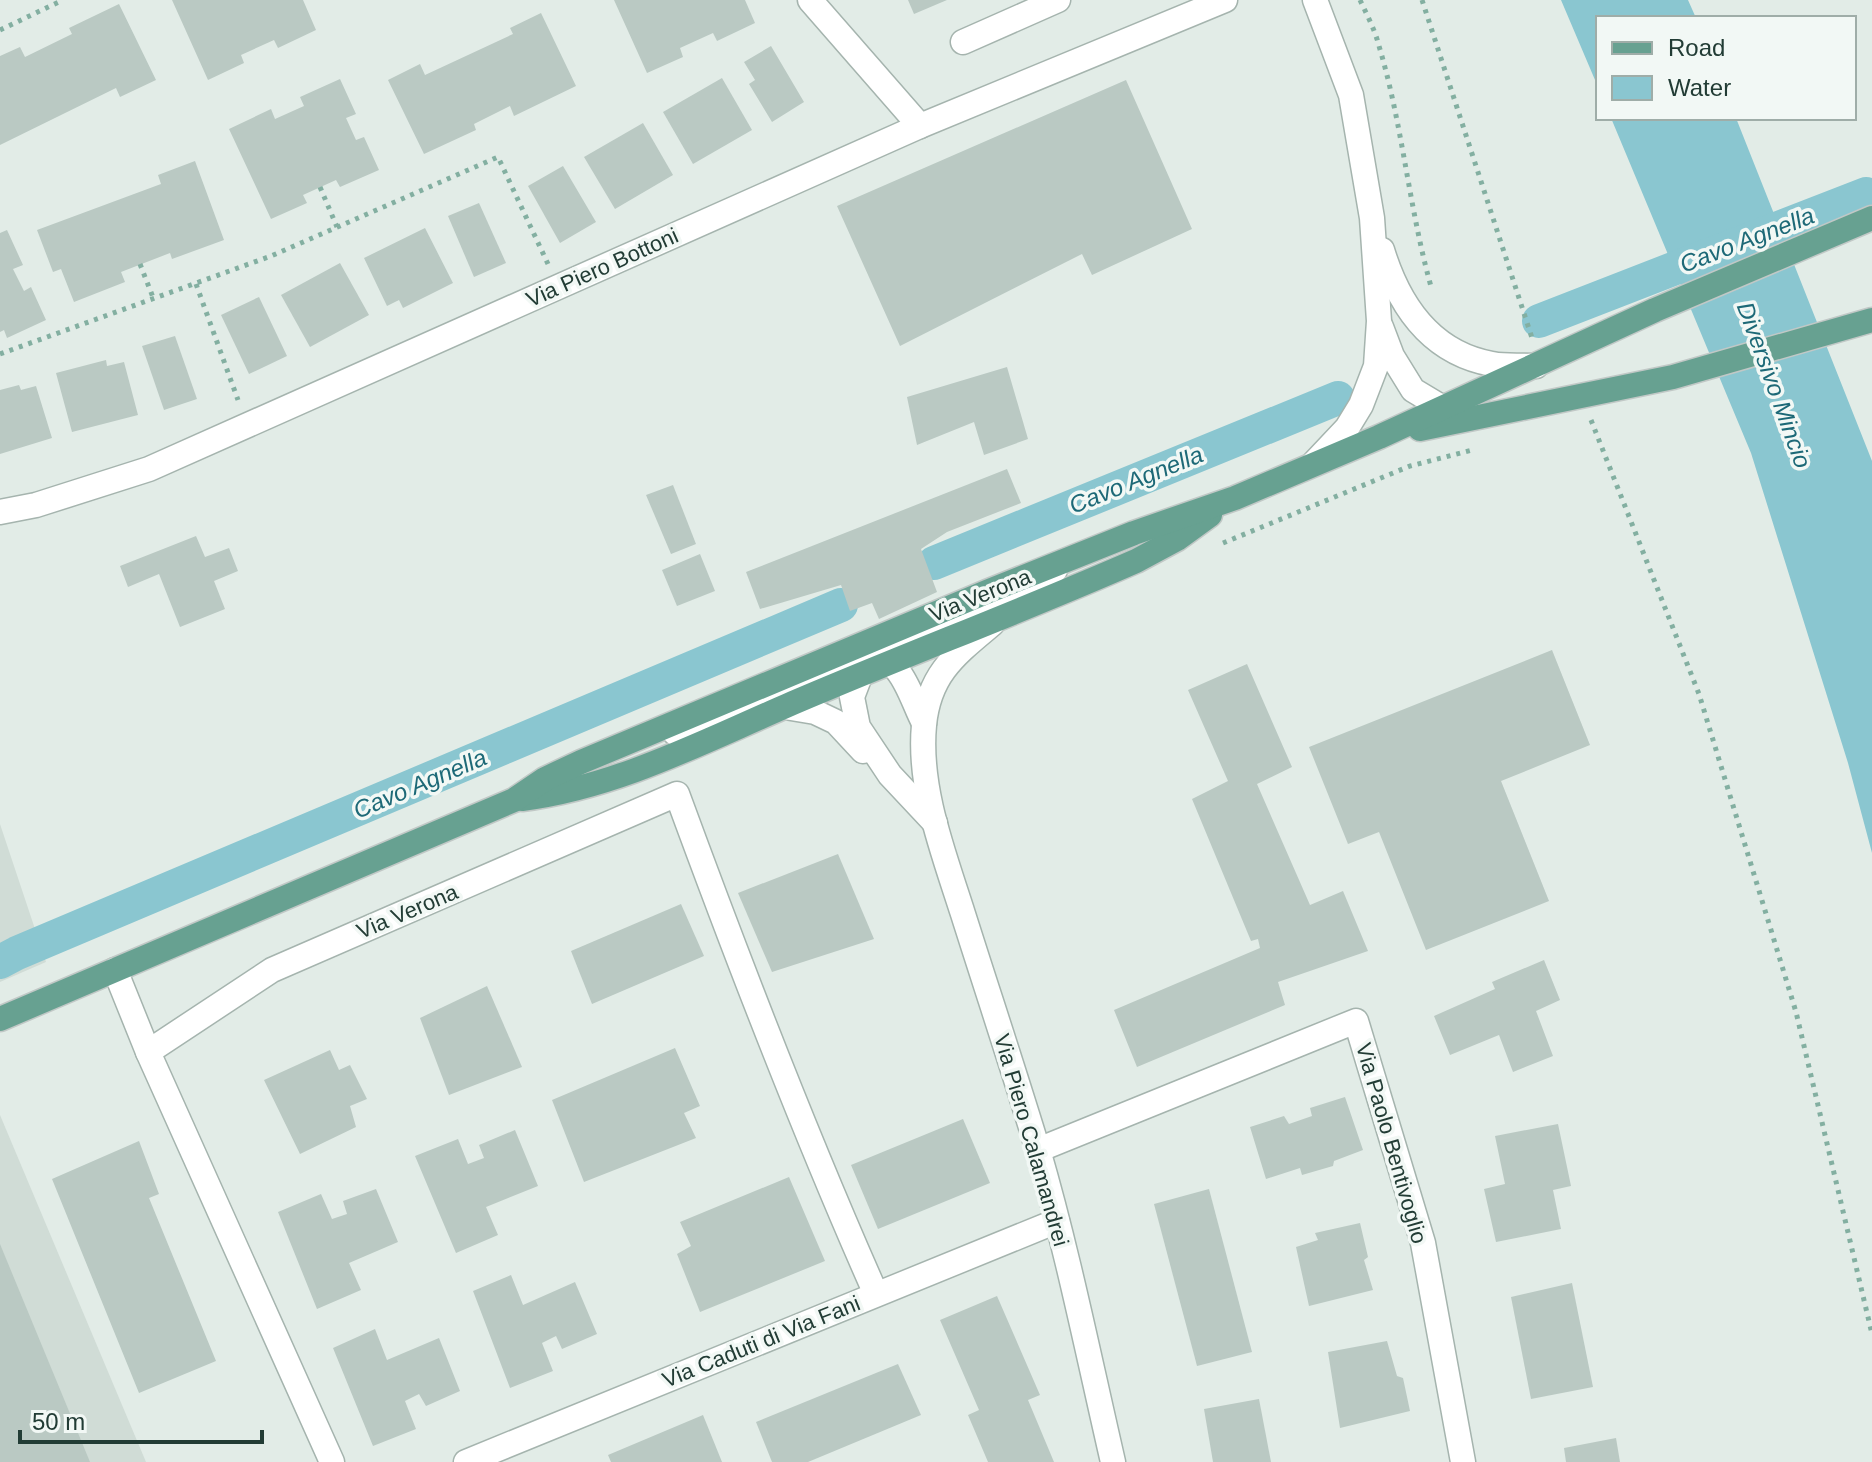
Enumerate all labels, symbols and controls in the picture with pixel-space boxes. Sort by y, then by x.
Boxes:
legend [1596,16,1856,120]
text: Road [1668,34,1725,61]
text: Water [1668,74,1731,101]
water label: Cavo Agnella [1676,202,1818,278]
street label: Via Piero Bottoni [522,223,682,312]
water label: Diversivo Mincio [1732,298,1817,472]
water label: Cavo Agnella [1065,440,1207,519]
street label: Via Verona [926,564,1035,627]
water label: Cavo Agnella [349,743,490,824]
street label: Via Verona [353,879,462,944]
street label: Via Piero Calamandrei [989,1031,1074,1249]
street label: Via Paolo Bentivoglio [1351,1040,1432,1246]
street label: Via Caduti di Via Fani [659,1290,864,1393]
scale bar [20,1394,262,1444]
text: 50 m [32,1408,85,1435]

